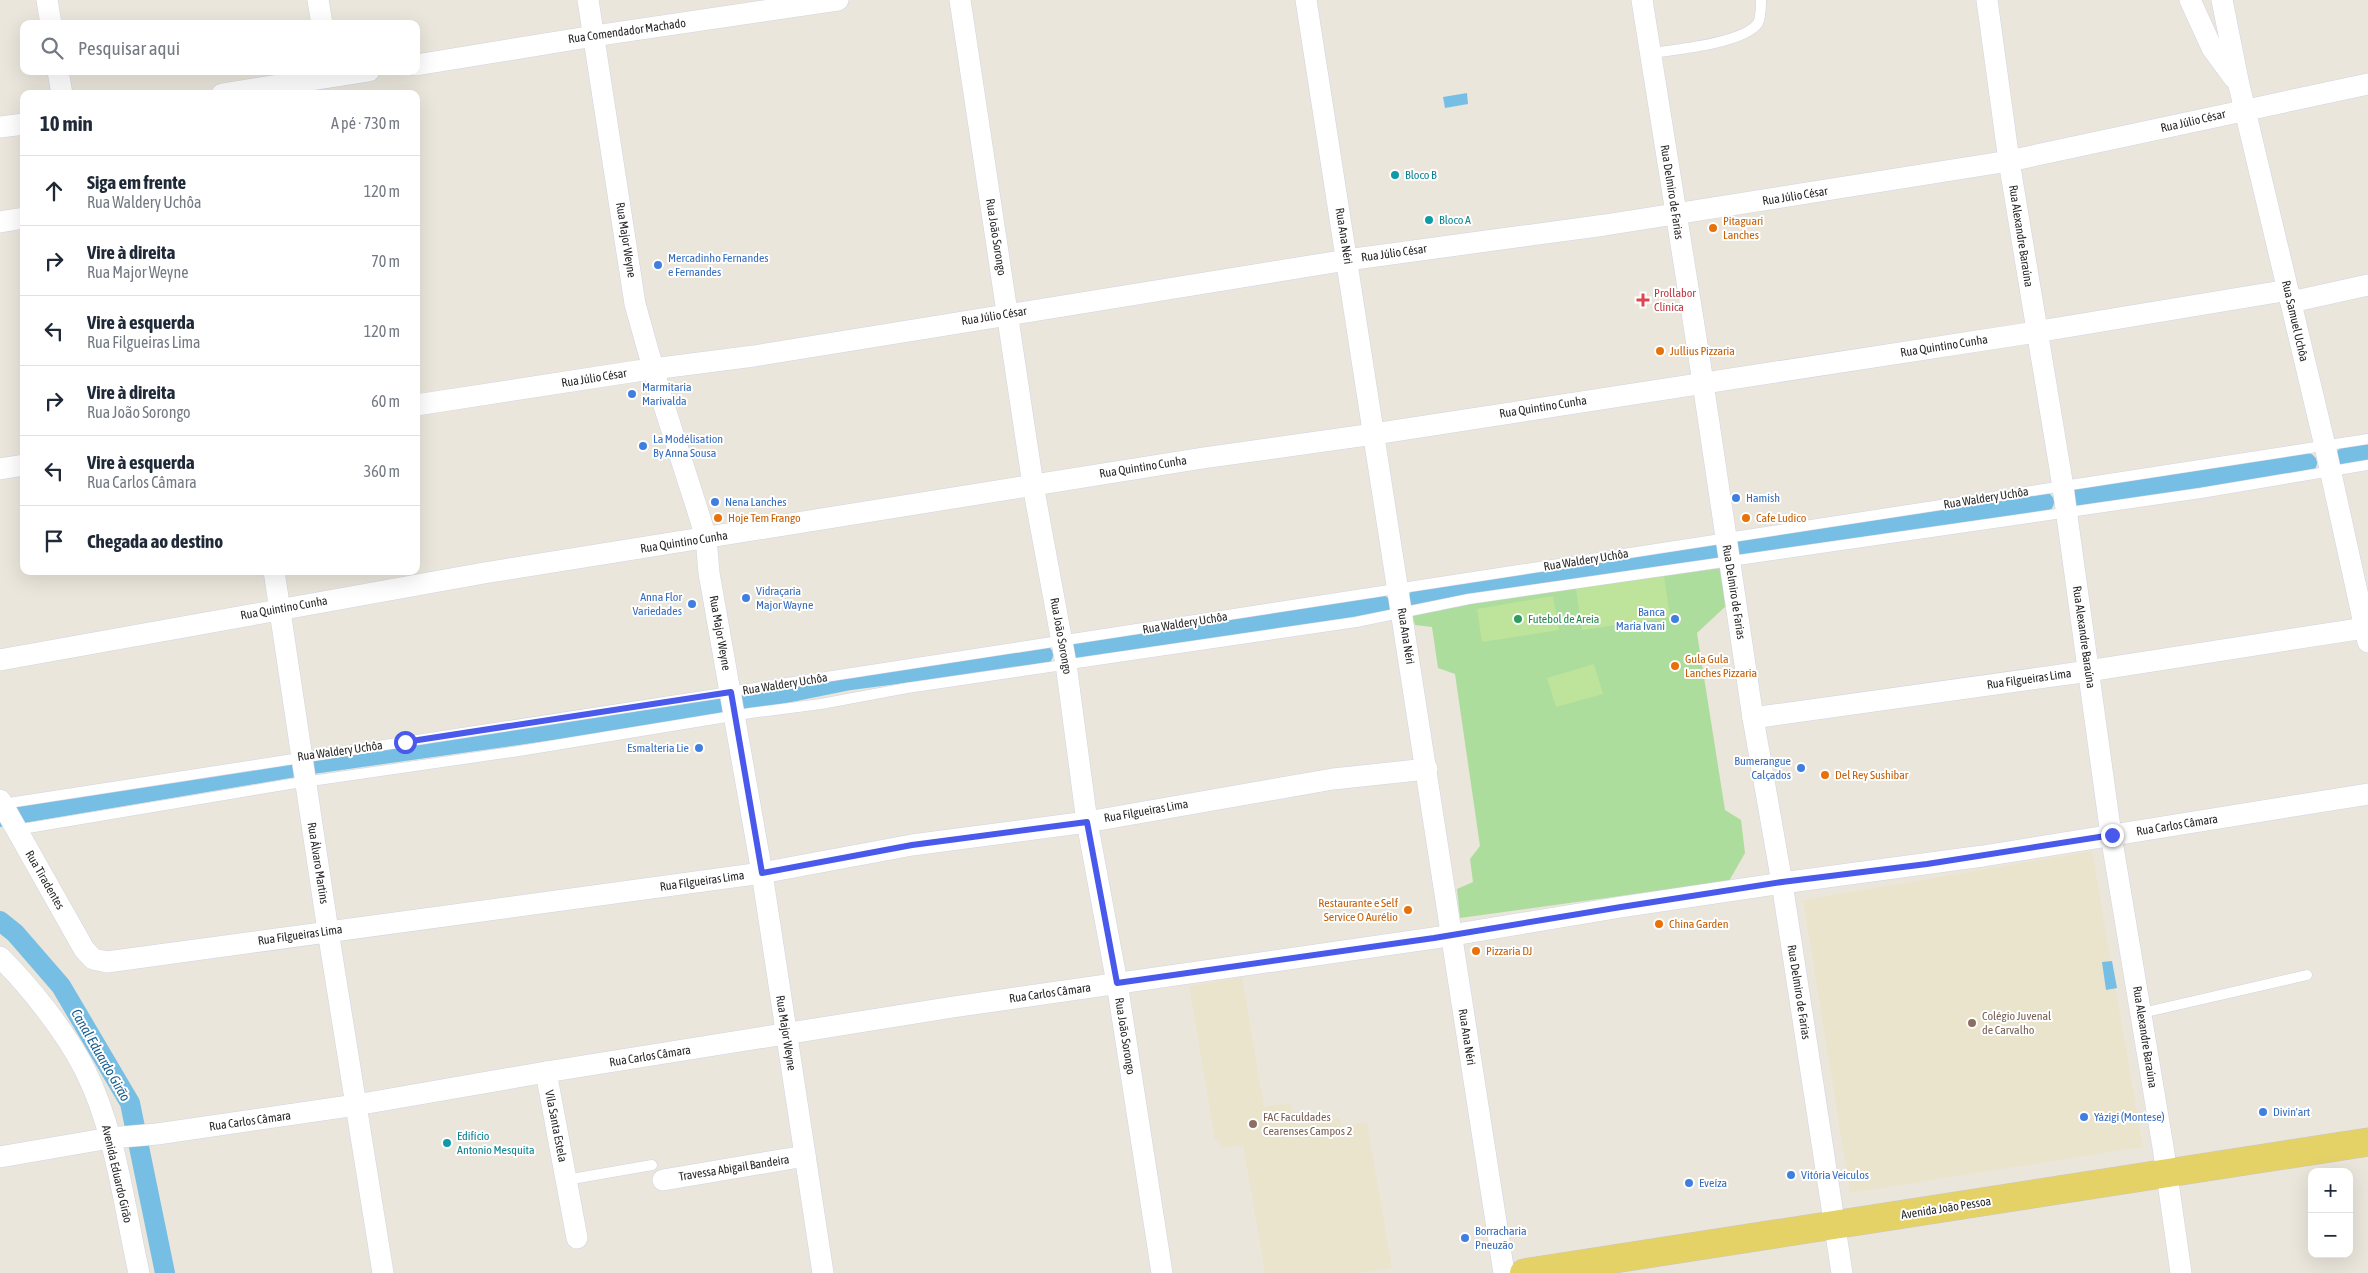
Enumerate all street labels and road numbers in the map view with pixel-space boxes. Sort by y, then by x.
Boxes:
street label: Rua Comendador Machado [567,16,687,46]
street label: Rua Júlio César [2159,107,2227,135]
street label: Rua Delmiro de Farias [1658,144,1686,240]
street label: Rua Júlio César [1761,184,1829,208]
street label: Rua Alexandre Baraúna [2006,184,2036,288]
street label: Rua João Sorongo [983,198,1009,277]
street label: Rua Major Weyne [613,201,639,279]
street label: Rua Ana Néri [1333,207,1355,265]
street label: Rua Júlio César [1360,241,1428,265]
street label: Rua Samuel Uchôa [2279,279,2311,363]
street label: Rua Júlio César [960,304,1028,328]
street label: Rua Quintino Cunha [1899,332,1989,360]
street label: Rua Júlio César [560,366,628,390]
street label: Rua Quintino Cunha [1498,393,1588,421]
street label: Rua Quintino Cunha [1098,453,1188,481]
street label: Rua Waldery Uchôa [1943,484,2029,512]
street label: Rua Quintino Cunha [639,528,729,556]
street label: Rua Delmiro de Farias [1720,544,1748,640]
street label: Rua Waldery Uchôa [1543,546,1629,574]
street label: Rua Alexandre Baraúna [2070,585,2098,689]
street label: Rua Quintino Cunha [239,593,329,623]
street label: Rua Major Weyne [706,594,734,672]
street label: Rua João Sorongo [1047,597,1075,676]
street label: Rua Ana Néri [1395,607,1417,665]
street label: Rua Waldery Uchôa [1142,609,1228,637]
street label: Rua Filgueiras Lima [1986,666,2072,692]
street label: Rua Waldery Uchôa [742,670,828,698]
street label: Rua Waldery Uchôa [297,738,383,764]
street label: Rua Filgueiras Lima [1103,797,1189,825]
street label: Rua Carlos Câmara [2135,812,2219,838]
street label: Rua Álvaro Martins [305,821,331,905]
street label: Rua Tiradentes [23,848,67,912]
street label: Rua Filgueiras Lima [659,868,745,894]
street label: Rua Filgueiras Lima [257,922,343,948]
street label: Rua Delmiro de Farias [1785,944,1813,1040]
street label: Rua Carlos Câmara [1008,980,1092,1006]
street label: Rua Alexandre Baraúna [2130,985,2160,1089]
street label: Rua Major Weyne [773,994,799,1072]
street label: Rua João Sorongo [1112,997,1138,1076]
street label: Rua Ana Néri [1456,1008,1478,1066]
street label: Rua Carlos Câmara [608,1043,692,1069]
street label: Vila Santa Estela [542,1089,570,1163]
street label: Rua Carlos Câmara [208,1108,292,1134]
street label: Avenida Eduardo Girão [99,1124,135,1225]
street label: Travessa Abigail Bandeira [678,1152,790,1184]
street label: Avenida João Pessoa [1900,1194,1992,1222]

